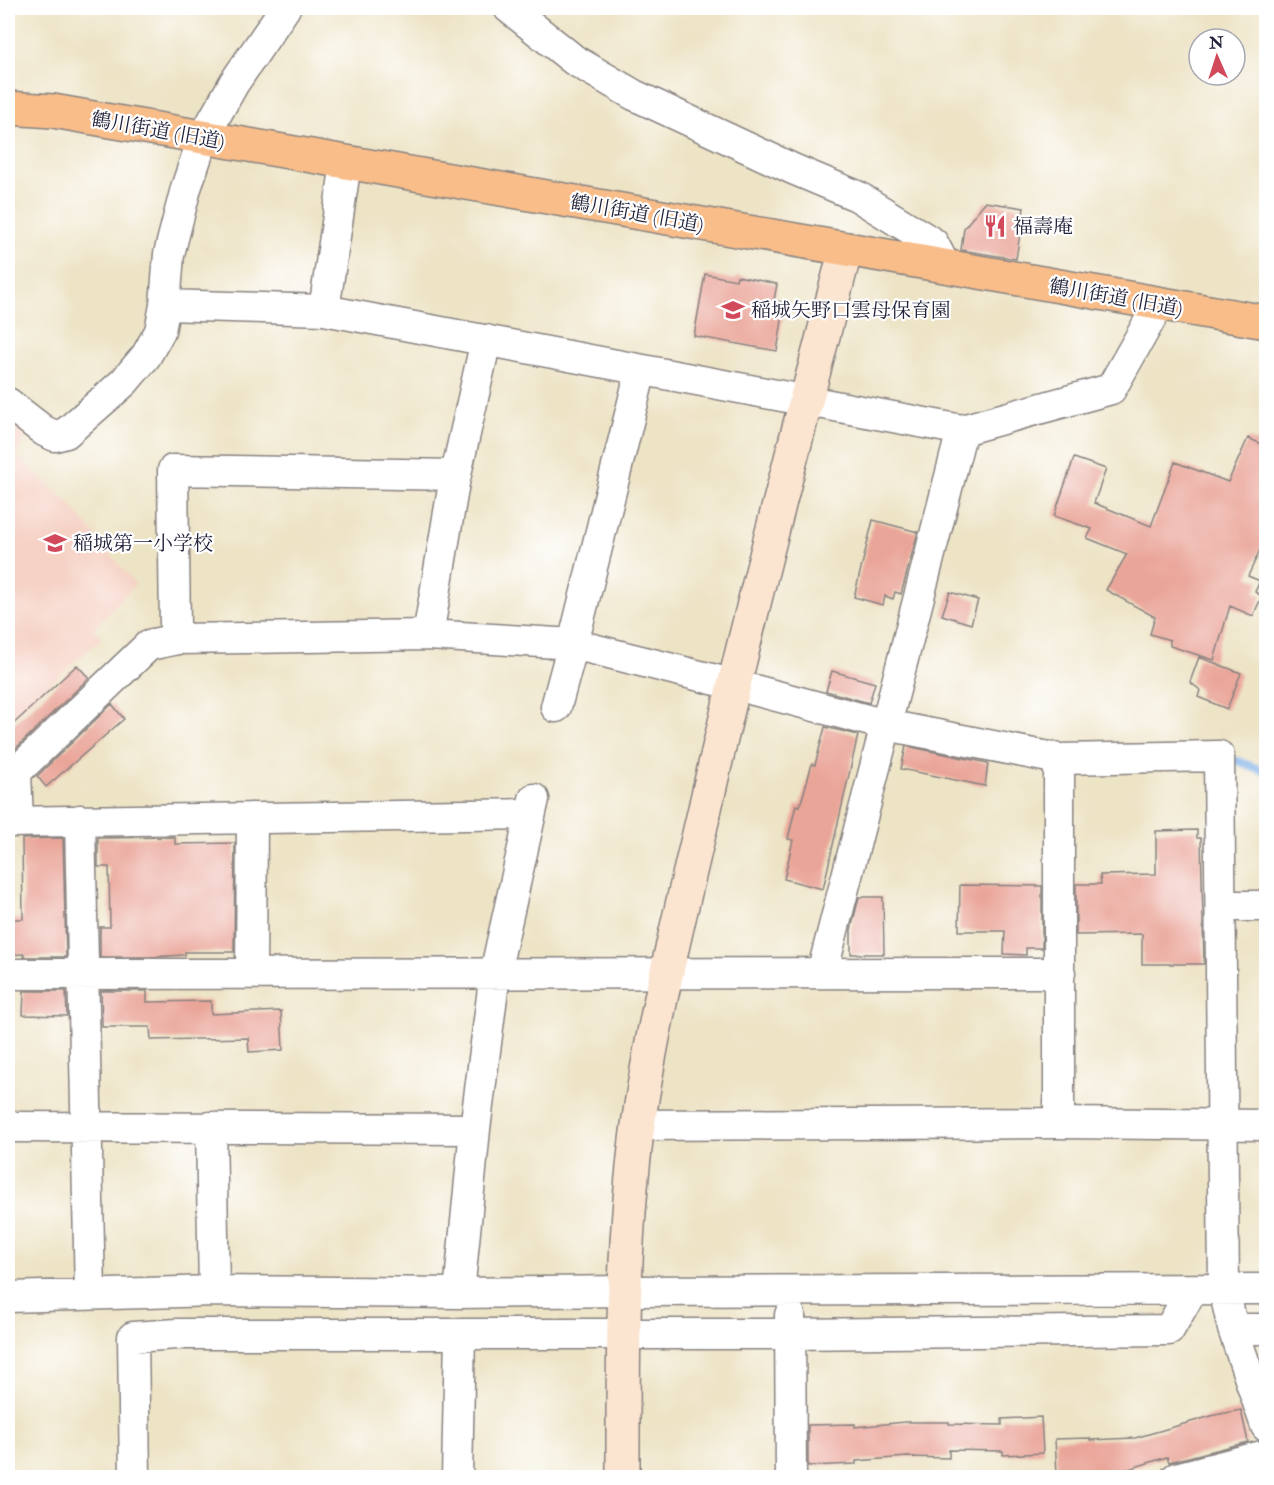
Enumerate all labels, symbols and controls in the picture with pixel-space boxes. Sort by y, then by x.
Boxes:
north arrow [1187,27,1247,87]
text: N [1208,33,1225,53]
street label: 鶴川街道 (旧道) [89,106,227,155]
street label: 鶴川街道 (旧道) [568,189,706,238]
restaurant icon: 福壽庵 [982,213,1008,239]
place label: 福壽庵 [1013,214,1073,239]
street label: 鶴川街道 (旧道) [1047,273,1185,322]
school or university icon: 稲城矢野口雲母保育園 [720,297,746,323]
place label: 稲城矢野口雲母保育園 [751,298,951,323]
school or university icon: 稲城第一小学校 [42,530,68,556]
place label: 稲城第一小学校 [73,531,213,556]

